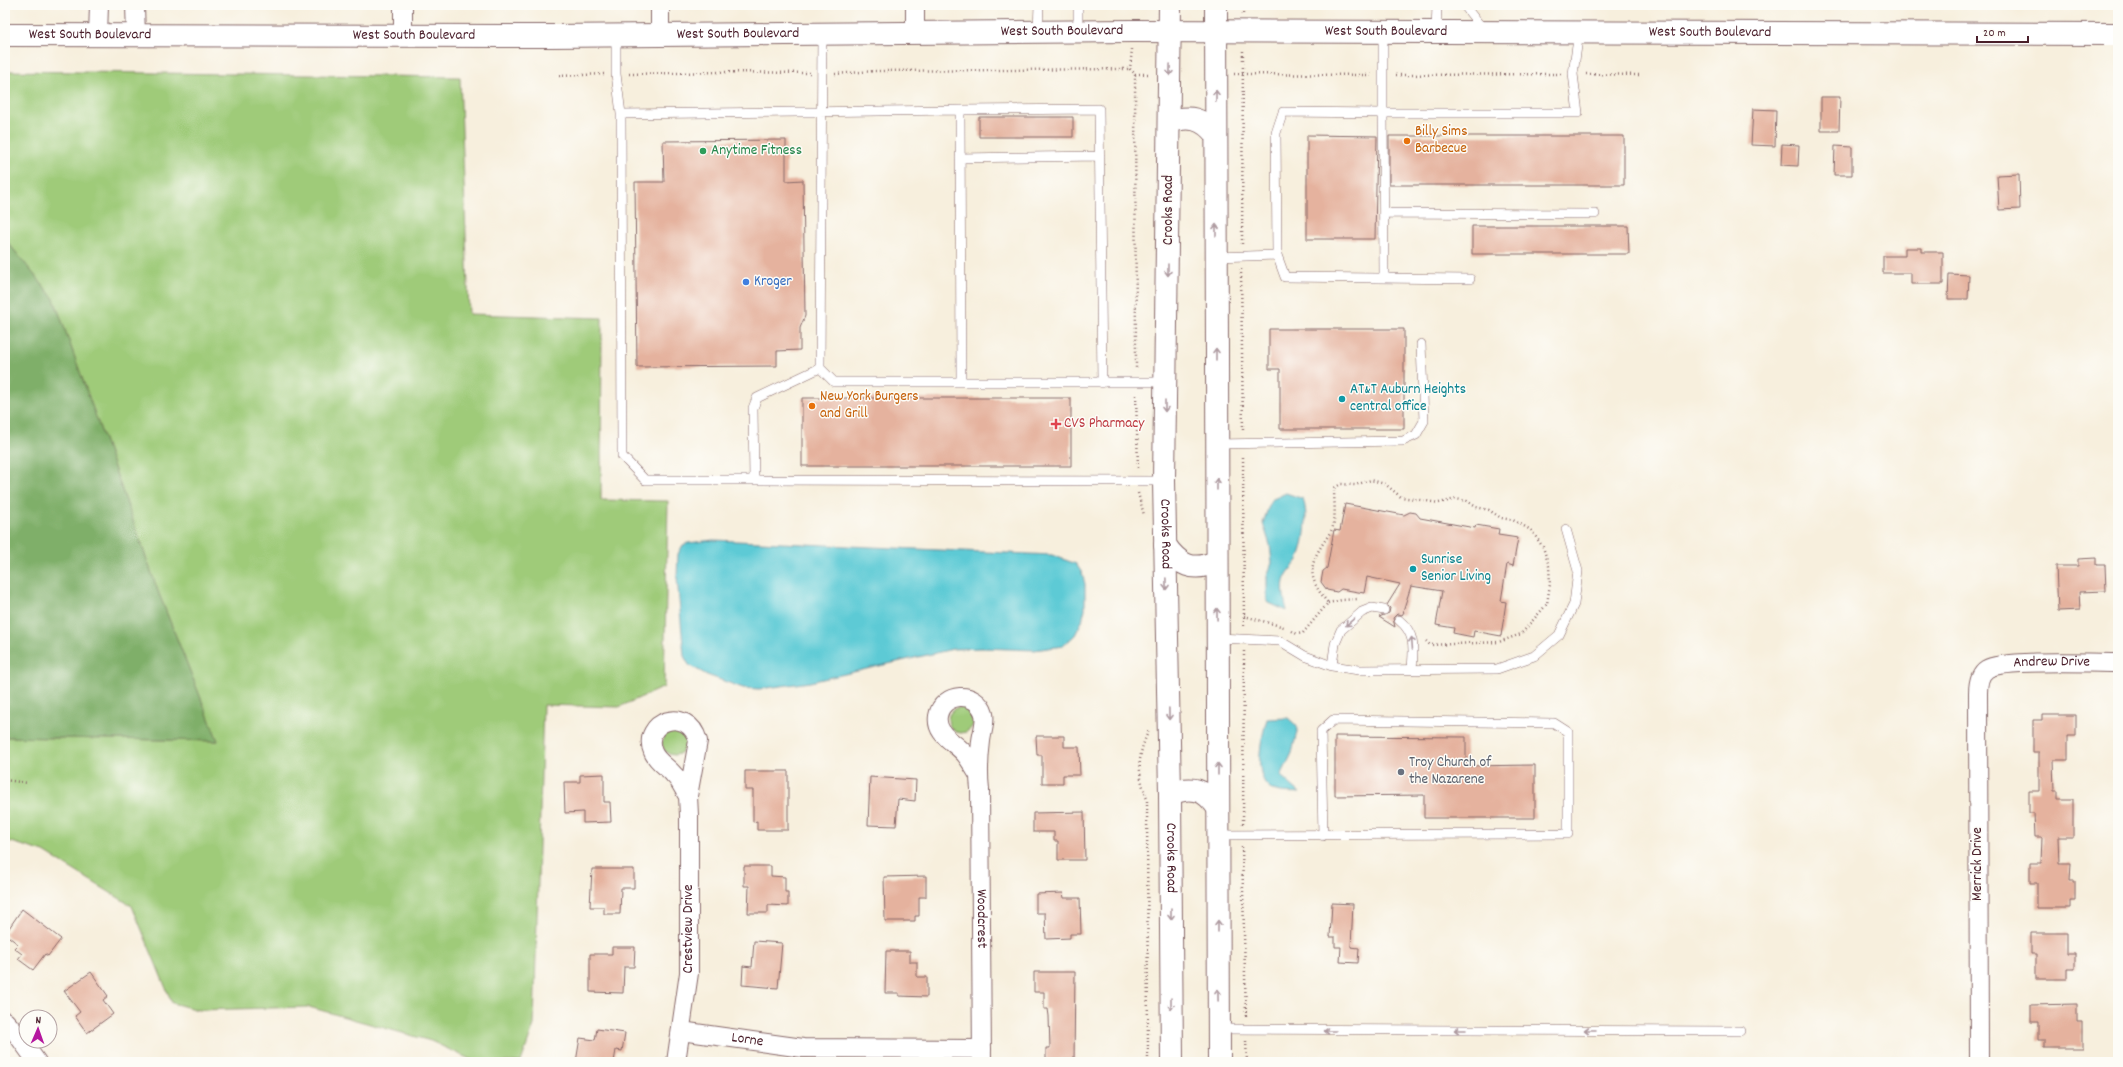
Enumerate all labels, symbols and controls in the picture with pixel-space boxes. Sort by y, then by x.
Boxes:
scale bar [1977,18,2028,44]
street label: West South Boulevard [1001,20,1123,43]
street label: West South Boulevard [1325,21,1447,43]
street label: West South Boulevard [1649,22,1771,44]
street label: West South Boulevard [677,23,799,46]
street label: West South Boulevard [29,24,151,46]
street label: West South Boulevard [353,25,475,47]
text: 20 m [1983,25,2006,42]
one-way arrow [1166,63,1174,76]
one-way arrow [1212,90,1220,103]
place label: Billy Sims Barbecue [1415,121,1468,160]
marker: Billy Sims Barbecue [1402,136,1412,146]
place label: Anytime Fitness [711,140,802,162]
marker: Anytime Fitness [698,146,708,156]
street label: Crooks Road [1158,175,1180,245]
one-way arrow [1212,224,1220,237]
one-way arrow [1164,263,1172,276]
place label: Kroger [754,271,792,293]
marker: Kroger [741,277,751,287]
one-way arrow [1212,348,1220,361]
place label: AT&T Auburn Heights central office [1350,379,1466,418]
place label: New York Burgers and Grill [820,386,919,425]
marker: AT&T Auburn Heights central office [1337,394,1347,404]
one-way arrow [1161,399,1169,412]
marker: New York Burgers and Grill [807,401,817,411]
place label: CVS Pharmacy [1064,413,1145,435]
marker: CVS Pharmacy [1051,419,1061,429]
one-way arrow [1213,478,1221,491]
street label: Crooks Road [1153,499,1177,569]
place label: Sunrise Senior Living [1421,549,1491,588]
marker: Sunrise Senior Living [1408,564,1418,574]
one-way arrow [1162,577,1170,590]
one-way arrow [1213,608,1221,621]
one-way arrow [1345,618,1355,627]
one-way arrow [1409,637,1416,650]
street label: Andrew Drive [2013,651,2091,675]
one-way arrow [1165,707,1173,720]
place label: Troy Church of the Nazarene [1409,752,1492,791]
one-way arrow [1214,763,1222,776]
marker: Troy Church of the Nazarene [1396,767,1406,777]
street label: Crooks Road [1159,823,1182,893]
street label: Merrick Drive [1967,827,1989,901]
street label: Crestview Drive [678,884,700,974]
street label: Woodcrest [970,889,992,949]
one-way arrow [1167,907,1175,920]
one-way arrow [1214,920,1222,933]
one-way arrow [1214,989,1222,1002]
one-way arrow [1167,997,1175,1010]
north arrow [18,1009,58,1049]
text: N [35,1013,42,1029]
one-way arrow [1454,1026,1467,1034]
one-way arrow [1584,1026,1597,1034]
street label: Lorne [730,1027,765,1053]
one-way arrow [1324,1027,1337,1035]

